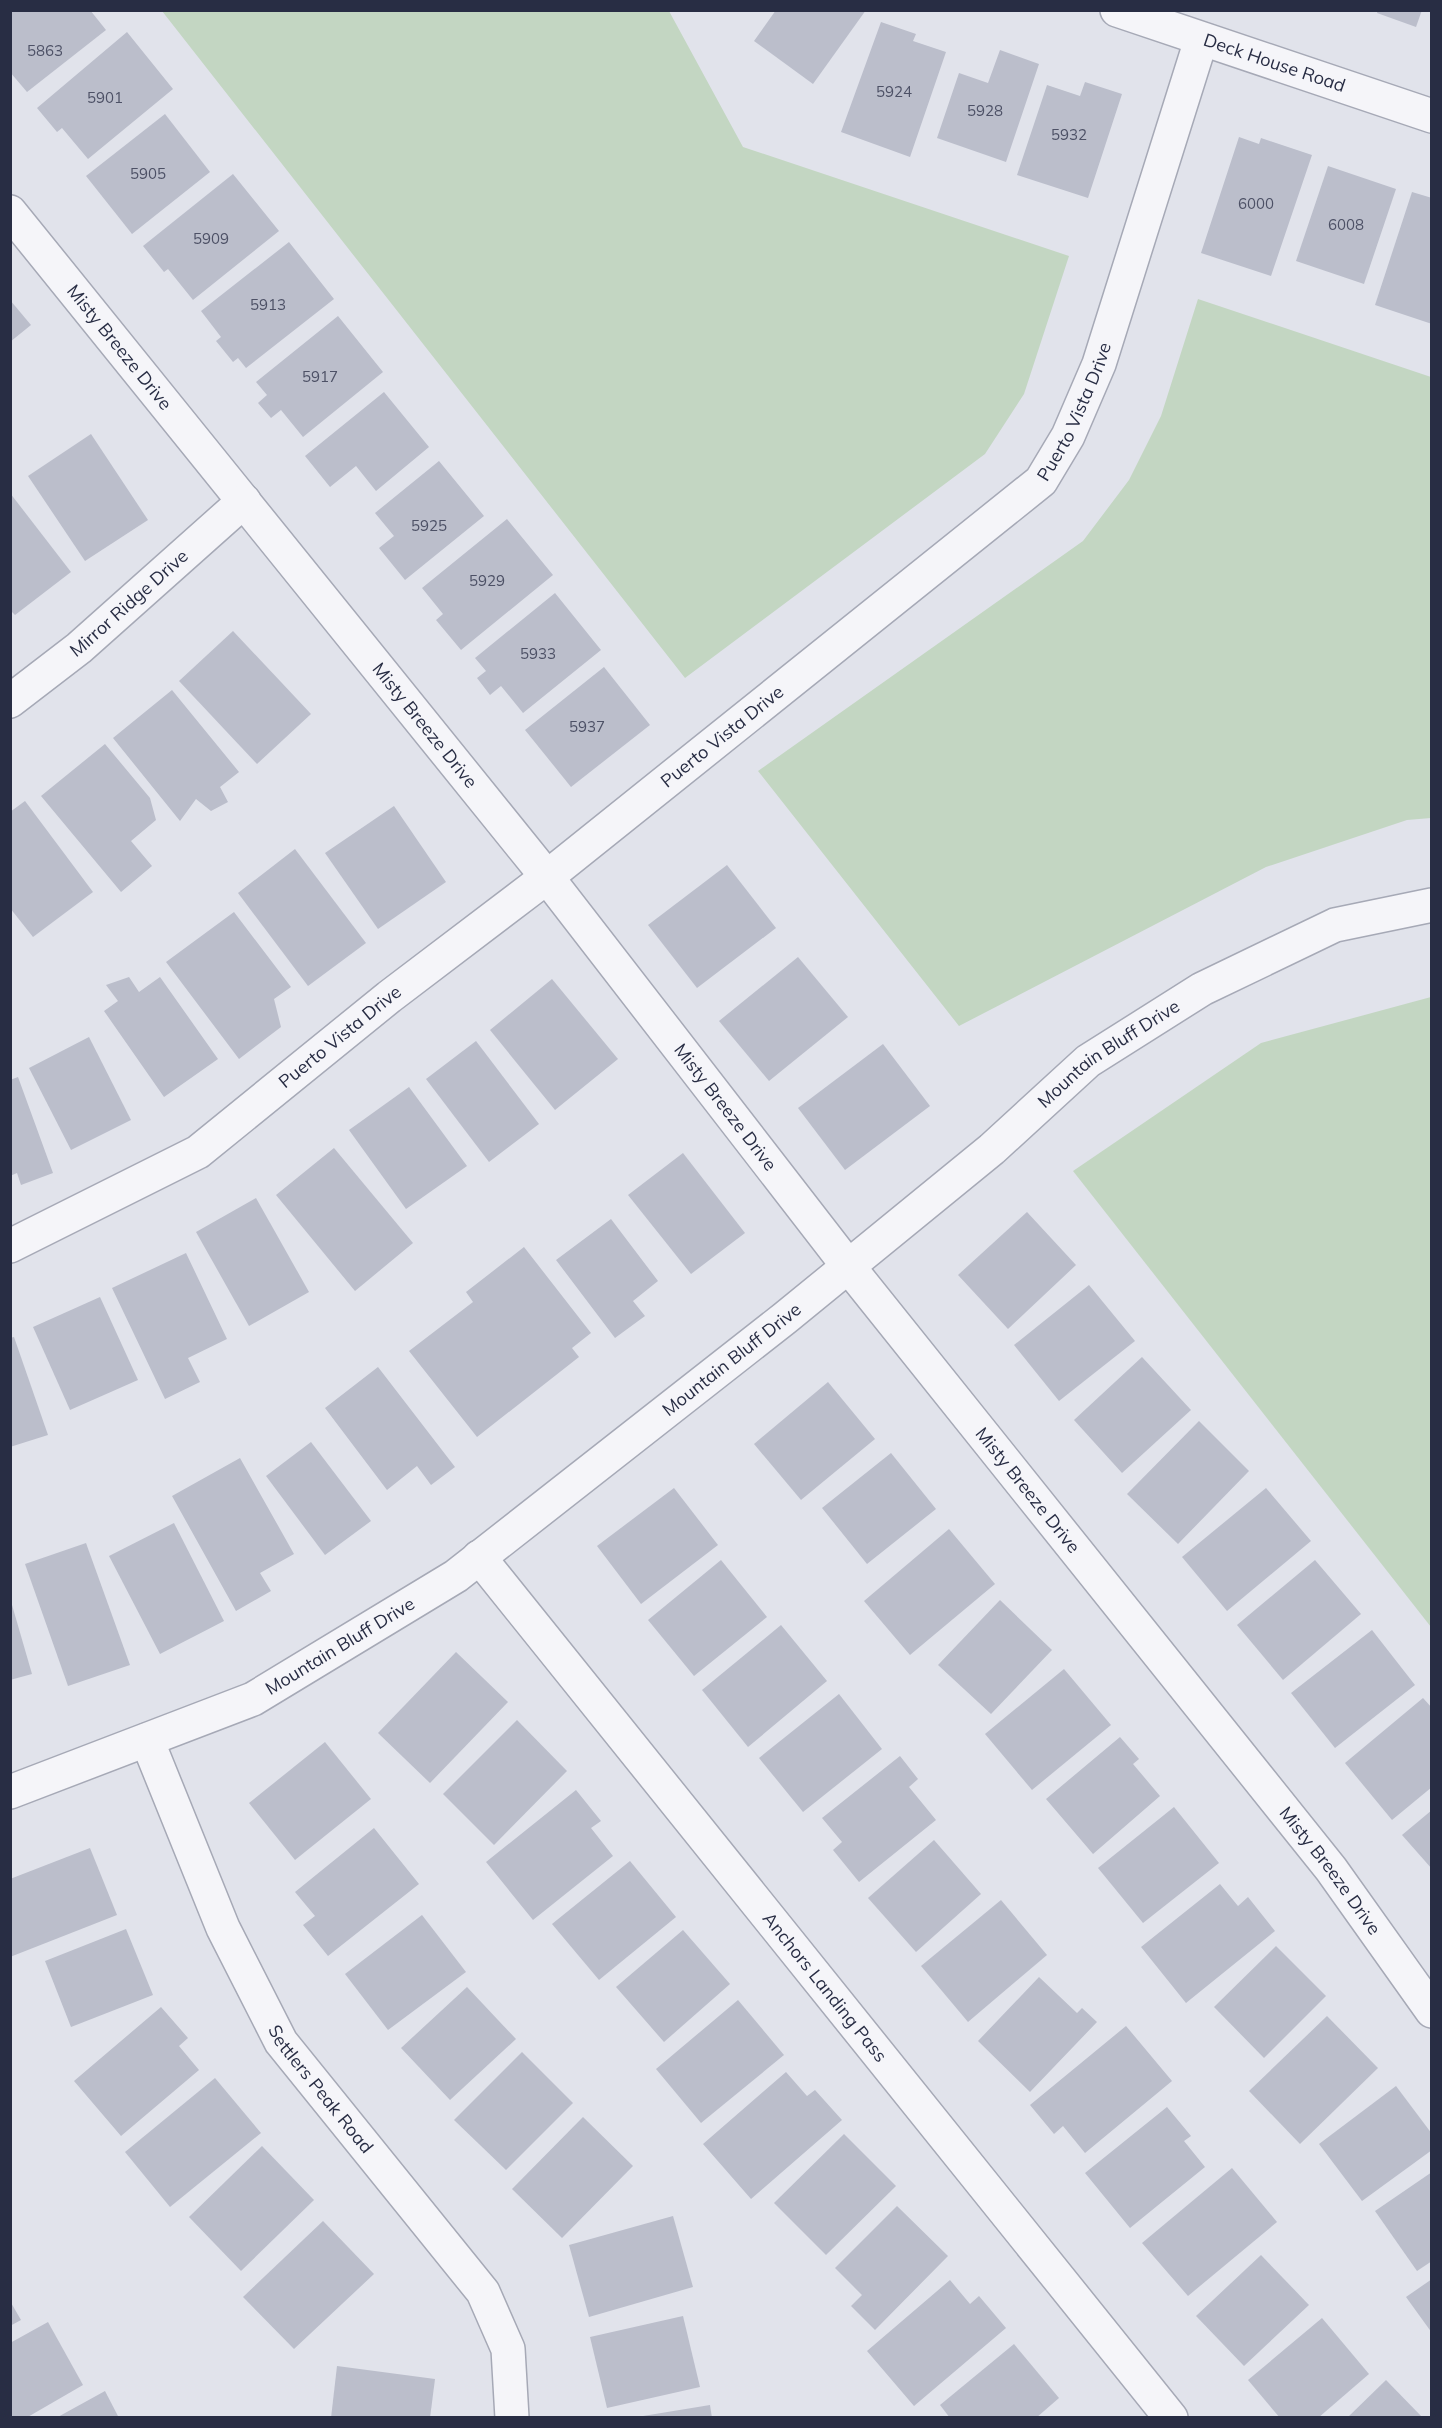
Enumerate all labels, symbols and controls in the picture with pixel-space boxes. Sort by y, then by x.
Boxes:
street label: Deck House Road [1201,28,1348,97]
house number: 5863 [27,41,63,60]
house number: 5924 [876,82,912,101]
house number: 5901 [87,88,123,107]
house number: 5928 [967,101,1003,120]
house number: 5932 [1051,125,1087,144]
house number: 5905 [130,164,166,183]
house number: 6000 [1238,194,1274,213]
house number: 6008 [1328,215,1364,234]
house number: 5909 [193,229,229,248]
street label: Misty Breeze Drive [62,280,177,414]
house number: 5913 [250,295,286,314]
street label: Puerto Vista Drive [1032,339,1116,485]
house number: 5917 [302,367,338,386]
house number: 5925 [411,516,447,535]
street label: Mirror Ridge Drive [65,544,193,662]
house number: 5929 [469,571,505,590]
house number: 5933 [520,644,556,663]
street label: Misty Breeze Drive [367,658,483,793]
street label: Puerto Vista Drive [656,680,788,792]
house number: 5937 [569,717,605,736]
street label: Puerto Vista Drive [274,980,406,1093]
street label: Mountain Bluff Drive [1032,994,1184,1113]
street label: Misty Breeze Drive [669,1039,782,1175]
street label: Mountain Bluff Drive [657,1298,806,1421]
street label: Misty Breeze Drive [971,1422,1085,1558]
street label: Mountain Bluff Drive [261,1592,419,1700]
street label: Misty Breeze Drive [1275,1802,1386,1939]
street label: Anchors Landing Pass [758,1907,892,2067]
street label: Settlers Peak Road [263,2021,378,2158]

